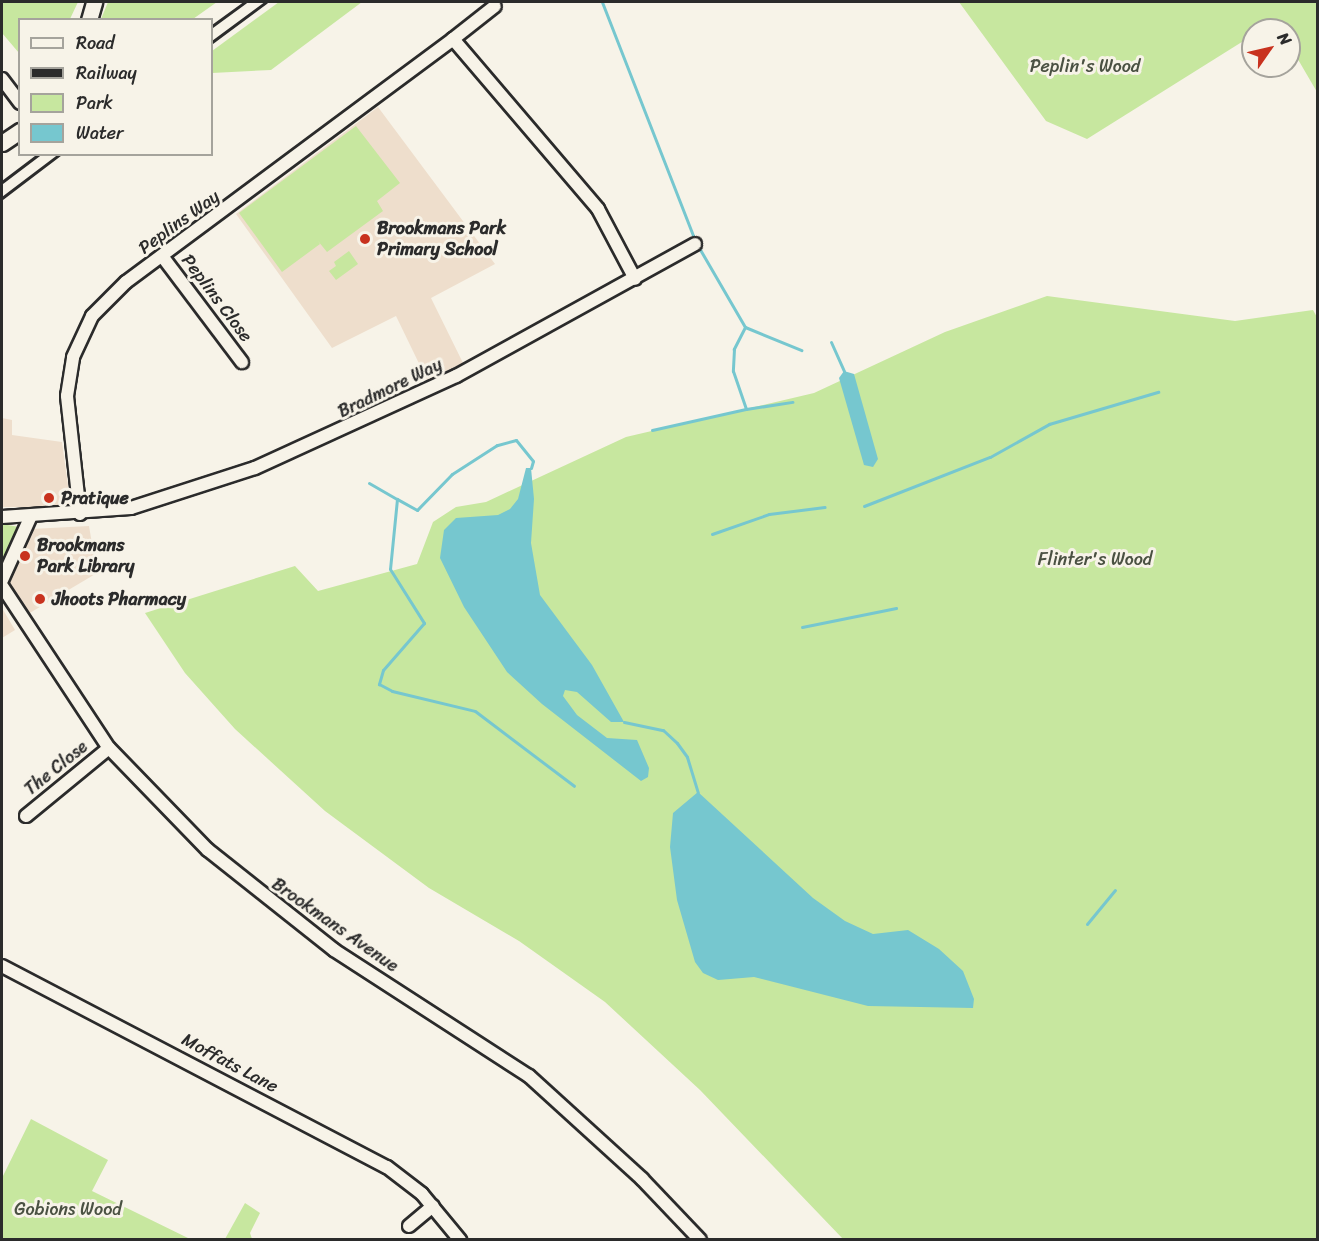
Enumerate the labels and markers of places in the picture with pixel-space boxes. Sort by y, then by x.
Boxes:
place label: Brookmans Park Primary School [377,218,506,260]
marker: Brookmans Park Primary School [358,232,372,246]
place label: Pratique [61,487,129,509]
marker: Pratique [42,491,56,505]
place label: Brookmans Park Library [37,535,135,578]
marker: Brookmans Park Library [18,549,32,563]
place label: Jhoots Pharmacy [52,588,186,610]
marker: Jhoots Pharmacy [33,592,47,606]

